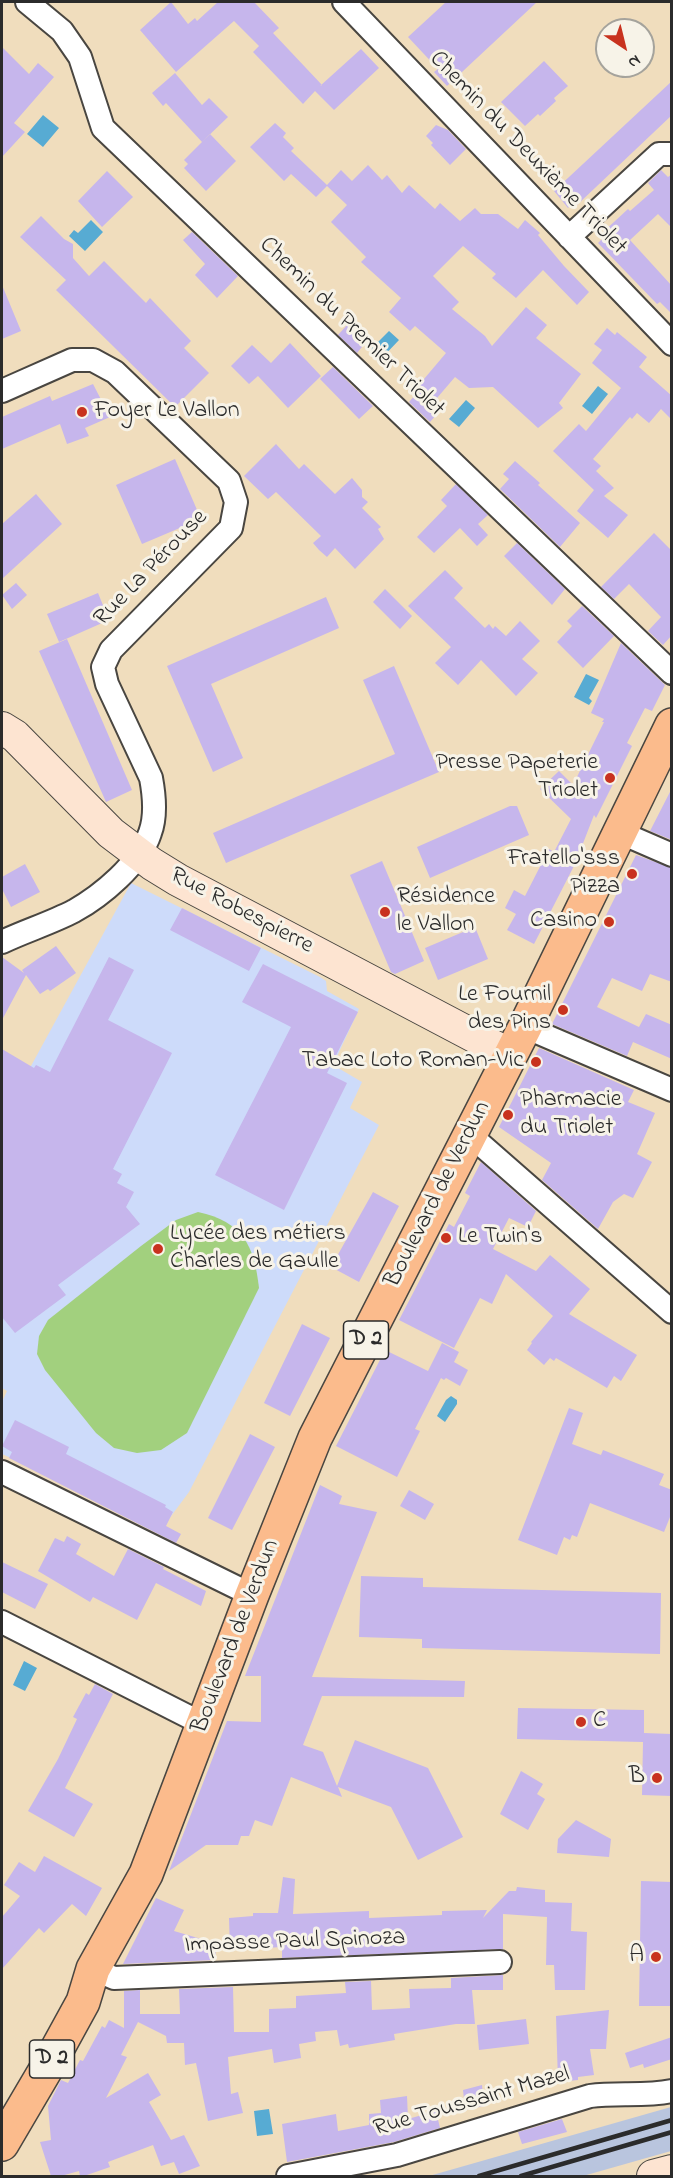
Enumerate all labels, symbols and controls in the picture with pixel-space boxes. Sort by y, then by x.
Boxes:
north arrow [595,18,655,78]
street label: Chemin du Deuxième Triolet [422,46,632,262]
text: N [623,48,645,74]
street label: Chemin du Premier Triolet [252,232,450,424]
place label: Foyer Le Vallon [94,398,240,426]
marker: Foyer Le Vallon [75,405,89,419]
street label: Rue La Pérouse [89,505,215,633]
place label: Presse Papeterie Triolet [436,750,598,806]
marker: Presse Papeterie Triolet [603,771,617,785]
place label: Fratello'sss Pizza [507,846,620,902]
street label: Rue Robespierre [164,862,318,962]
marker: Fratello'sss Pizza [625,867,639,881]
place label: Résidence le Vallon [397,884,495,940]
marker: Résidence le Vallon [378,905,392,919]
place label: Casino [530,908,597,936]
marker: Casino [602,915,616,929]
place label: Le Fournil des Pins [458,982,551,1038]
marker: Le Fournil des Pins [556,1003,570,1017]
place label: Tabac Loto Roman-Vic [301,1048,524,1076]
marker: Tabac Loto Roman-Vic [529,1055,543,1069]
place label: Pharmacie du Triolet [520,1087,622,1143]
street label: Boulevard de Verdun [380,1097,498,1293]
marker: Pharmacie du Triolet [501,1108,515,1122]
place label: Lycée des métiers Charles de Gaulle [170,1221,346,1277]
place label: Le Twin's [458,1224,543,1252]
marker: Le Twin's [439,1231,453,1245]
marker: Lycée des métiers Charles de Gaulle [151,1242,165,1256]
road number: D 2 [344,1321,388,1359]
street label: Boulevard de Verdun [187,1536,287,1738]
place label: C [593,1708,606,1736]
marker: C [574,1715,588,1729]
place label: B [629,1764,645,1792]
marker: B [650,1771,664,1785]
street label: Impasse Paul Spinoza [184,1925,406,1961]
place label: A [629,1943,644,1971]
marker: A [649,1950,663,1964]
road number: D 2 [29,2040,74,2078]
street label: Rue Toussaint Mazel [371,2061,573,2145]

